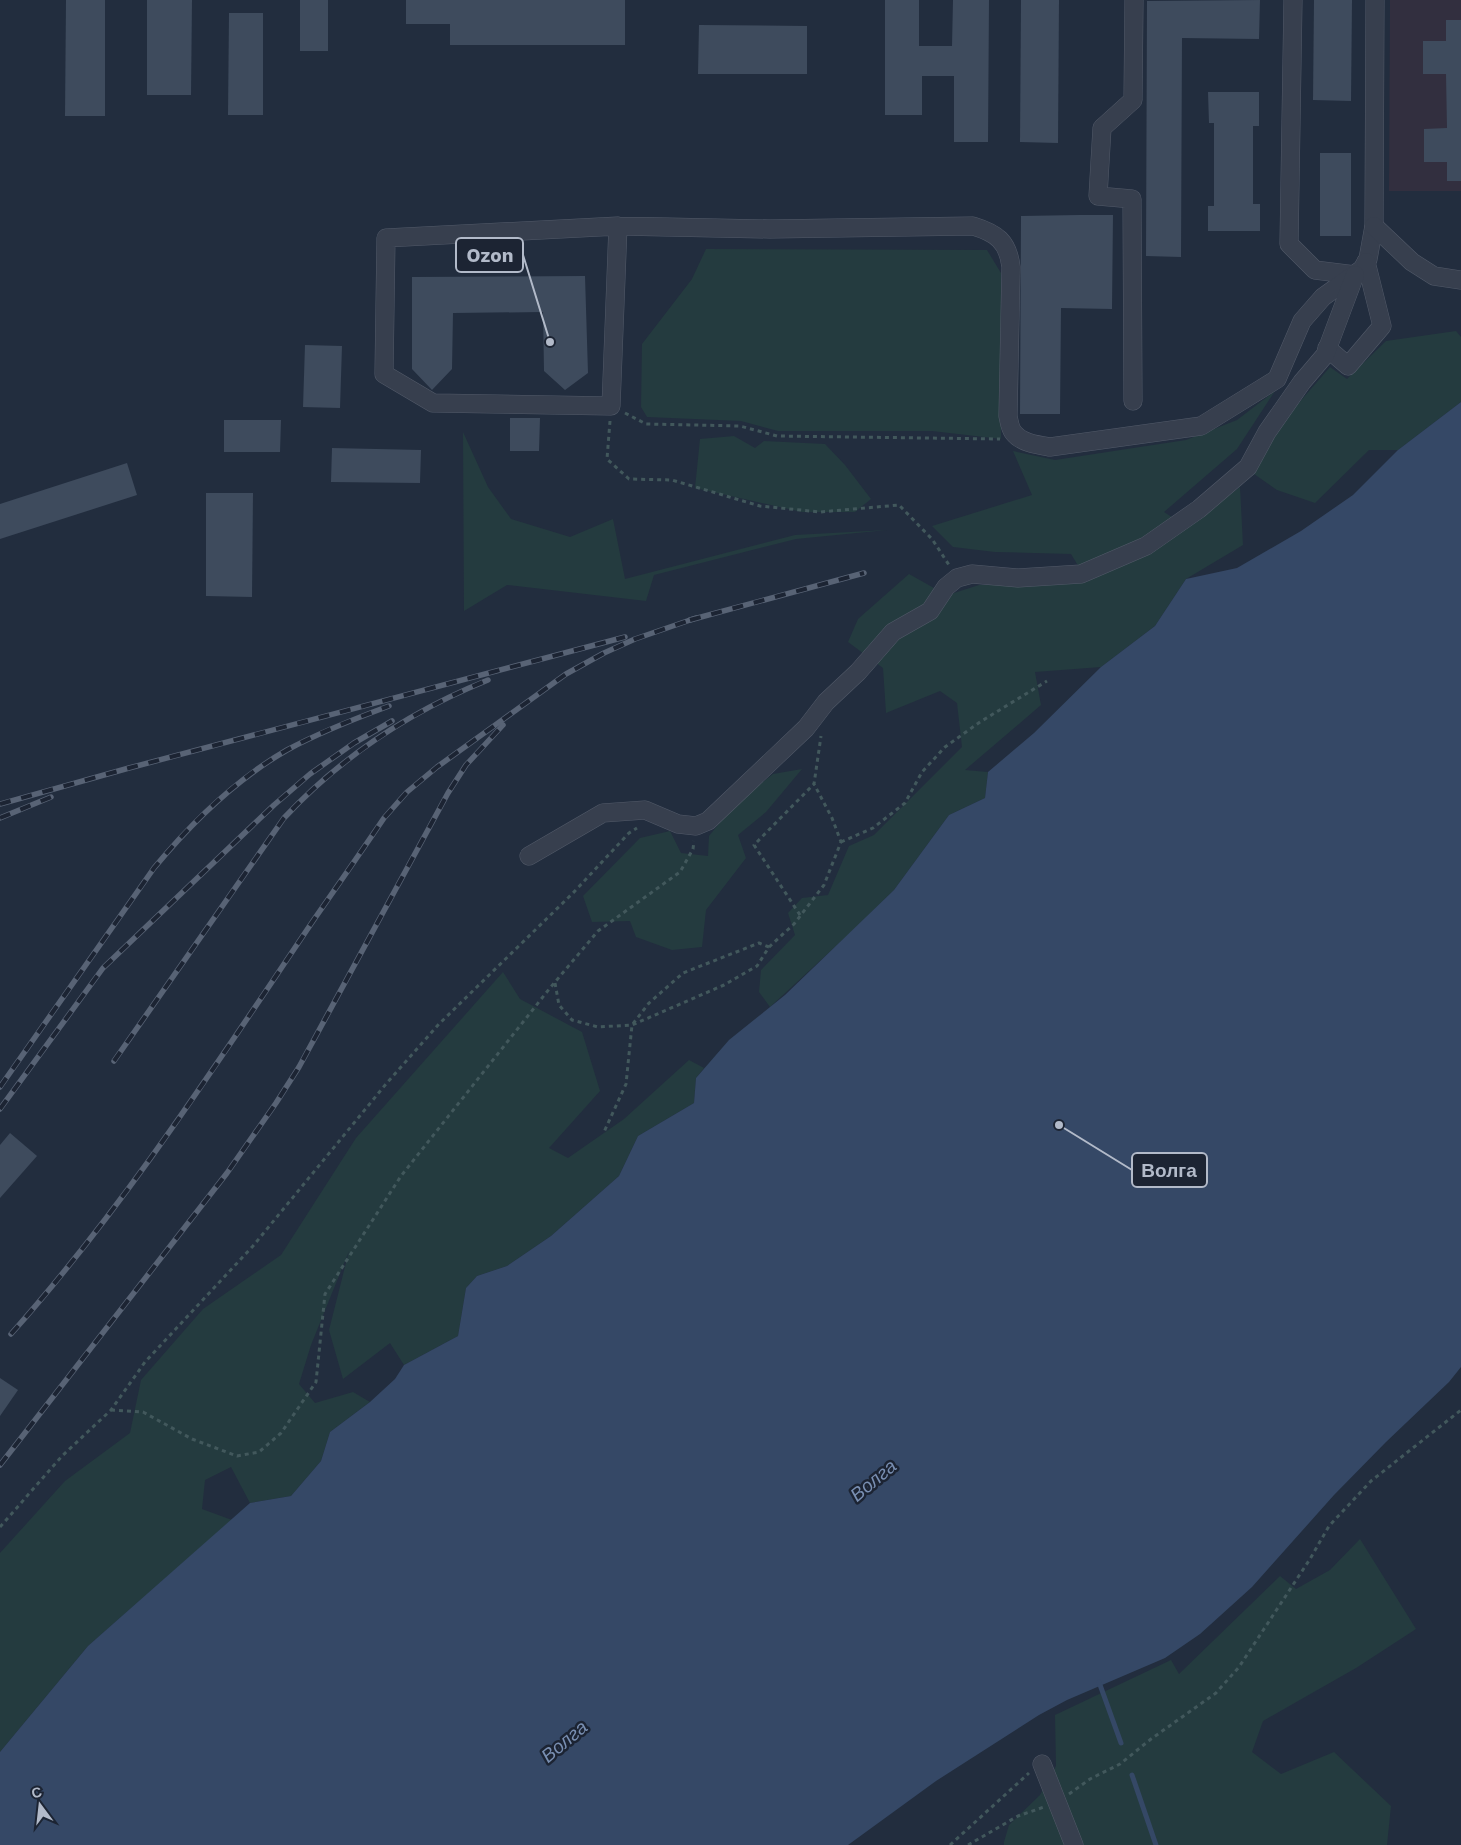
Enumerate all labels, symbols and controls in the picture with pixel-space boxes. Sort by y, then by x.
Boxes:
callout: Ozon [456,238,523,272]
text: Ozon [467,244,513,267]
callout: Волга [1132,1153,1207,1187]
text: Волга [1141,1159,1197,1182]
water label: Волга [846,1454,901,1506]
water label: Волга [537,1715,592,1767]
north arrow [15,1780,65,1830]
text: С [30,1783,44,1801]

